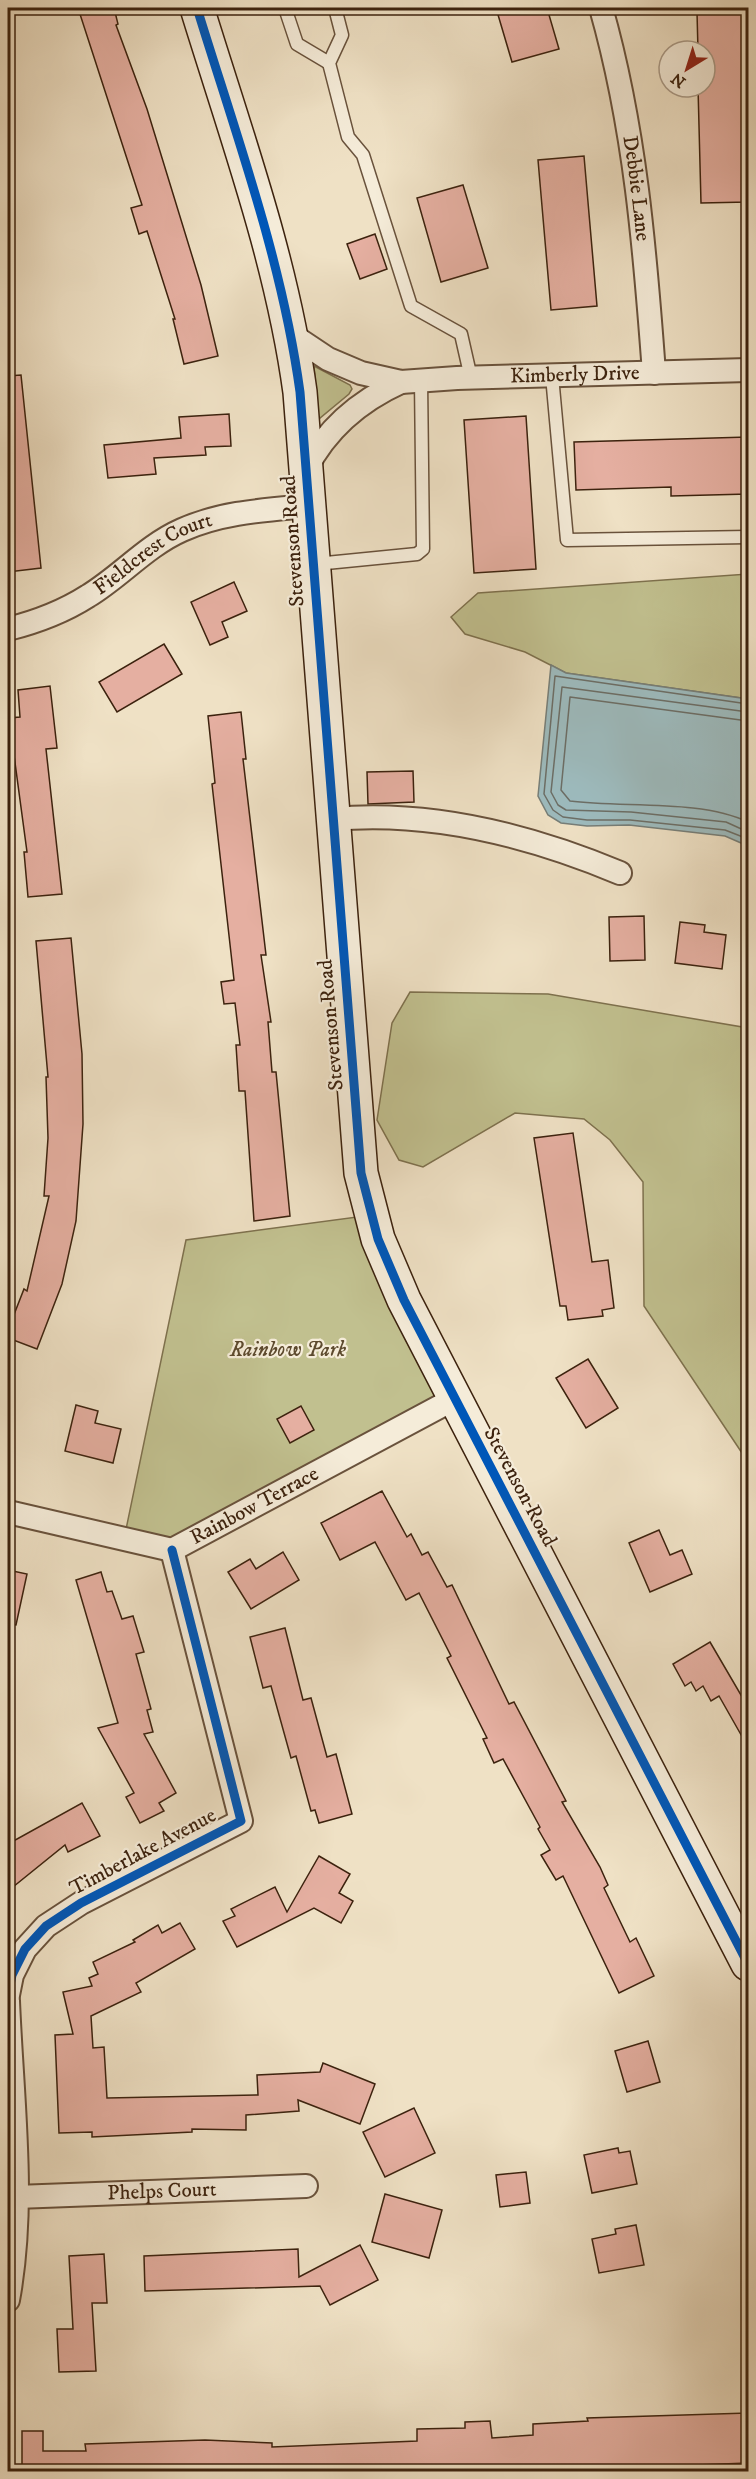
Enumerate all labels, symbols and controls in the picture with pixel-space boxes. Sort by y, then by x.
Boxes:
north arrow [657,39,717,99]
text: N [667,68,690,92]
street label: Debbie Lane [616,134,656,243]
street label: Kimberly Drive [510,360,640,390]
street label: Stevenson Road [275,474,311,607]
street label: Fieldcrest Court [89,507,215,601]
street label: Stevenson Road [312,958,350,1092]
park label: Rainbow Park [229,1337,346,1363]
street label: Stevenson Road [478,1423,563,1552]
street label: Rainbow Terrace [186,1461,324,1551]
street label: Timberlake Avenue [65,1802,221,1902]
street label: Phelps Court [107,2176,217,2207]

